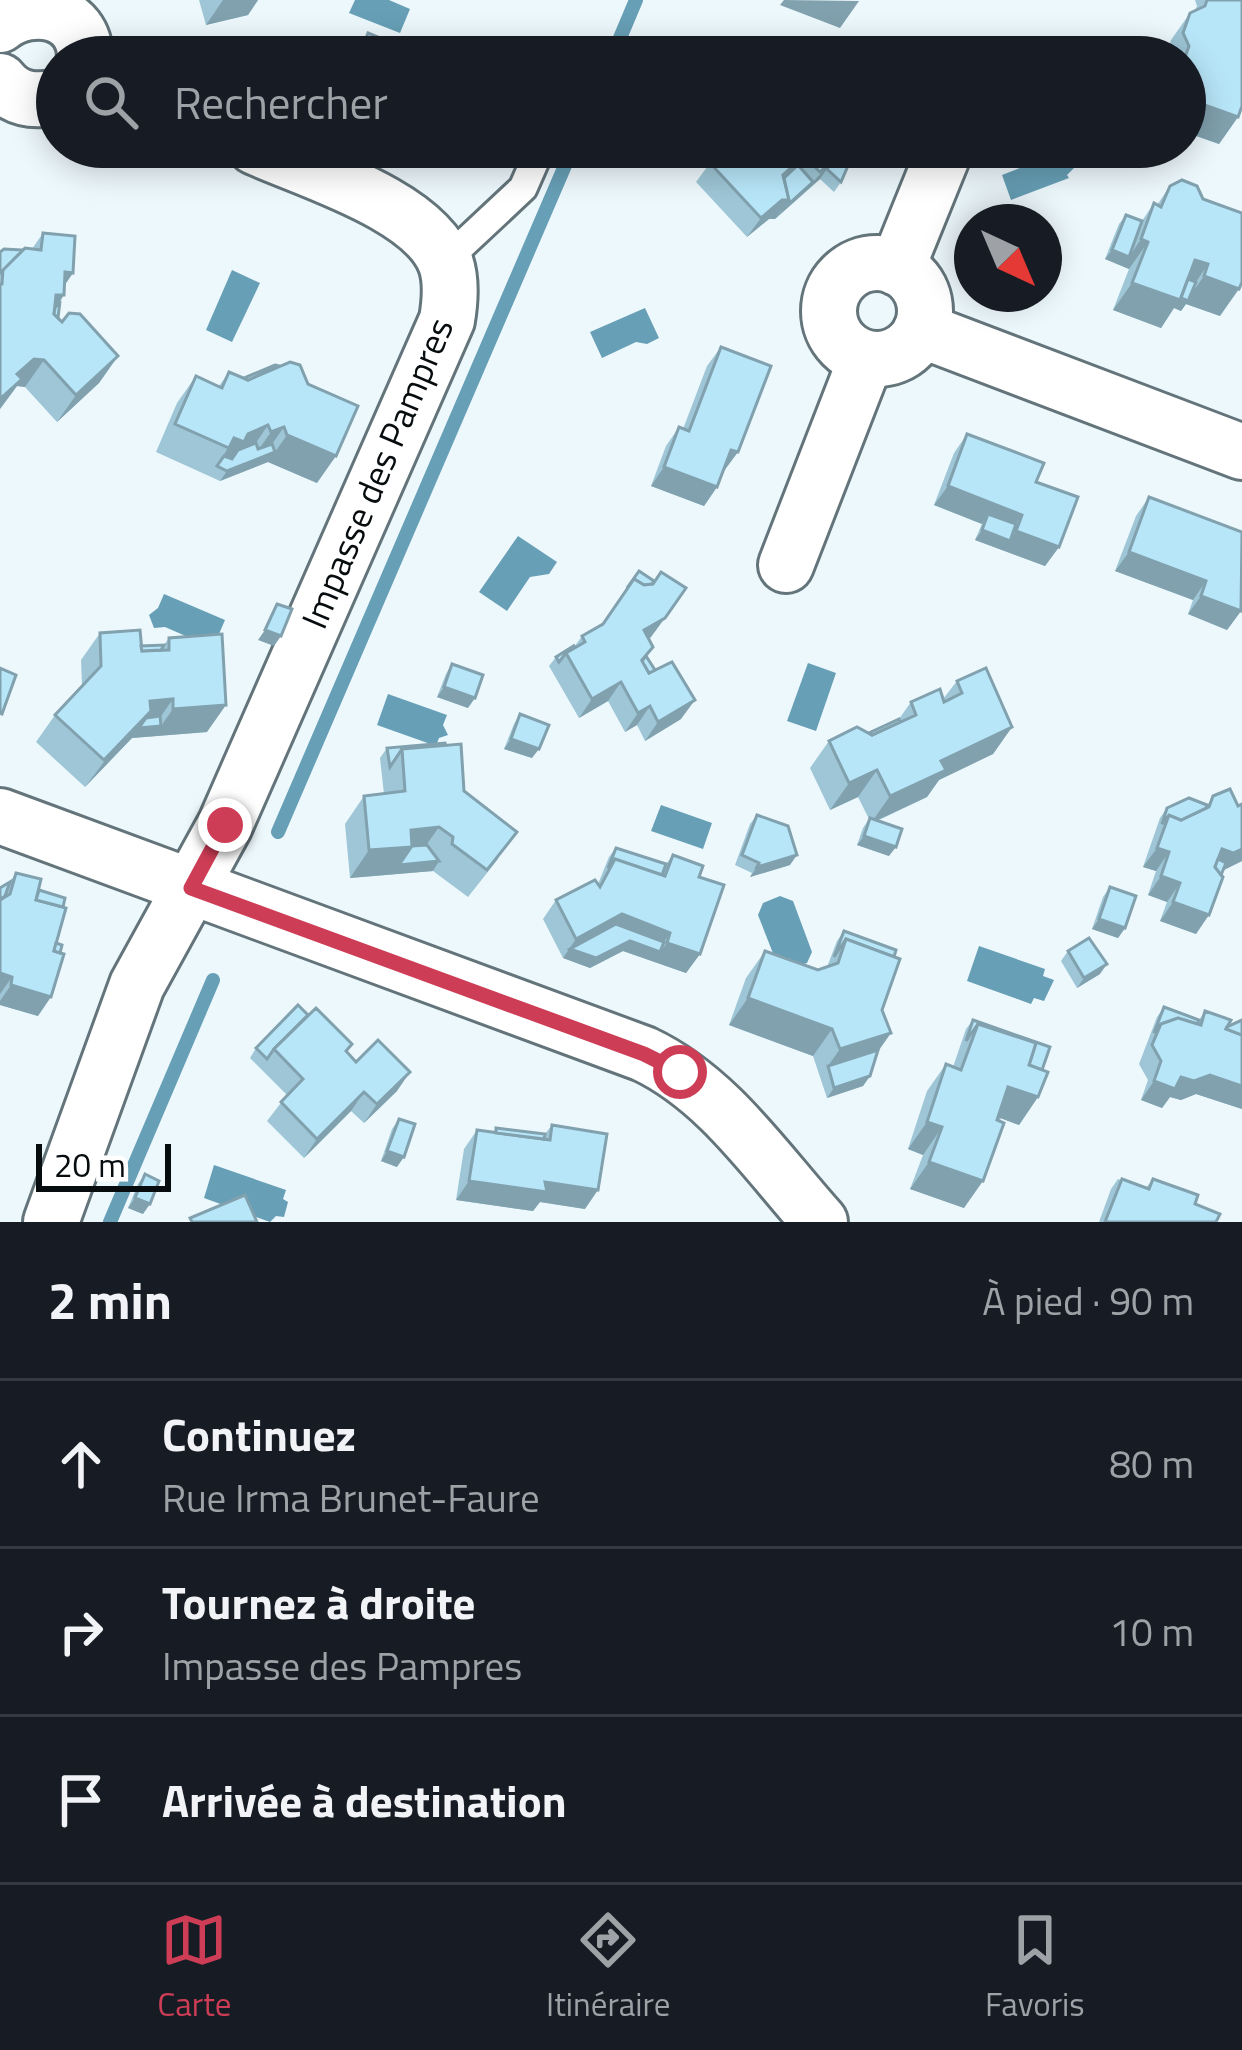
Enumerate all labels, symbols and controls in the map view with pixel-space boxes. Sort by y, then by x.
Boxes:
search box [36,36,1206,168]
text: Rechercher [174,68,388,136]
icon: search [78,69,144,135]
north arrow [954,204,1062,312]
street label: Impasse des Pampres [286,309,467,637]
route end [198,798,252,852]
route start [653,1045,707,1099]
scale bar [36,1138,171,1191]
text: 20 m [54,1140,126,1190]
text: 2 min [48,1261,172,1339]
text: À pied · 90 m [982,1271,1194,1330]
text: Continuez [162,1400,356,1468]
icon: ahead [48,1431,114,1497]
text: 80 m [1109,1434,1194,1493]
text: Rue Irma Brunet-Faure [162,1468,540,1527]
text: Tournez à droite [162,1568,476,1636]
icon: right [48,1599,114,1665]
text: 10 m [1109,1602,1194,1661]
text: Impasse des Pampres [162,1636,522,1695]
text: Arrivée à destination [162,1766,567,1834]
icon: arrive [48,1767,114,1833]
tab: Carte [157,1907,231,2029]
tab: Itinéraire [546,1907,670,2029]
tab: Favoris [985,1907,1085,2029]

